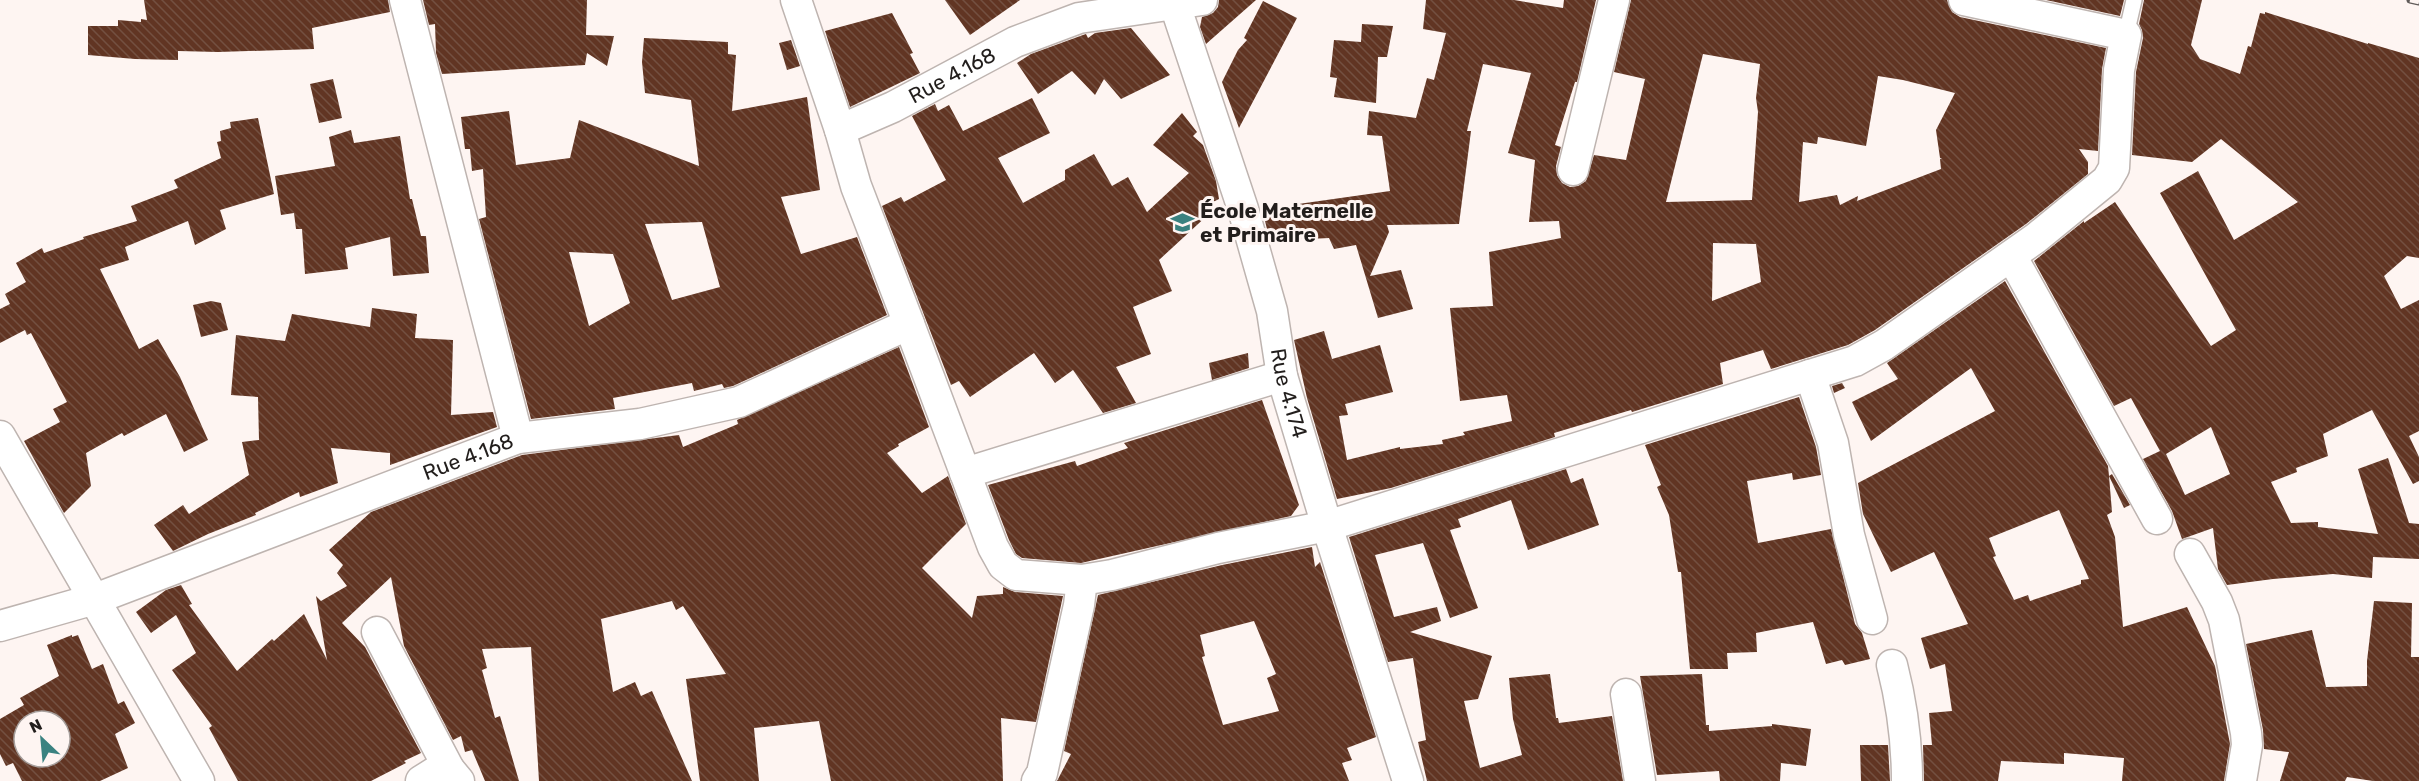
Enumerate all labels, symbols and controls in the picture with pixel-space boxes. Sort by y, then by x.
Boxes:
street label: Rue 4.168 [904,42,1000,108]
place label: École Maternelle et Primaire [1200,198,1374,247]
school or university icon: École Maternelle et Primaire [1169,210,1195,236]
street label: Rue 4.174 [1266,346,1313,441]
street label: Rue 4.168 [419,428,517,485]
north arrow [12,709,72,769]
text: N [26,715,45,737]

